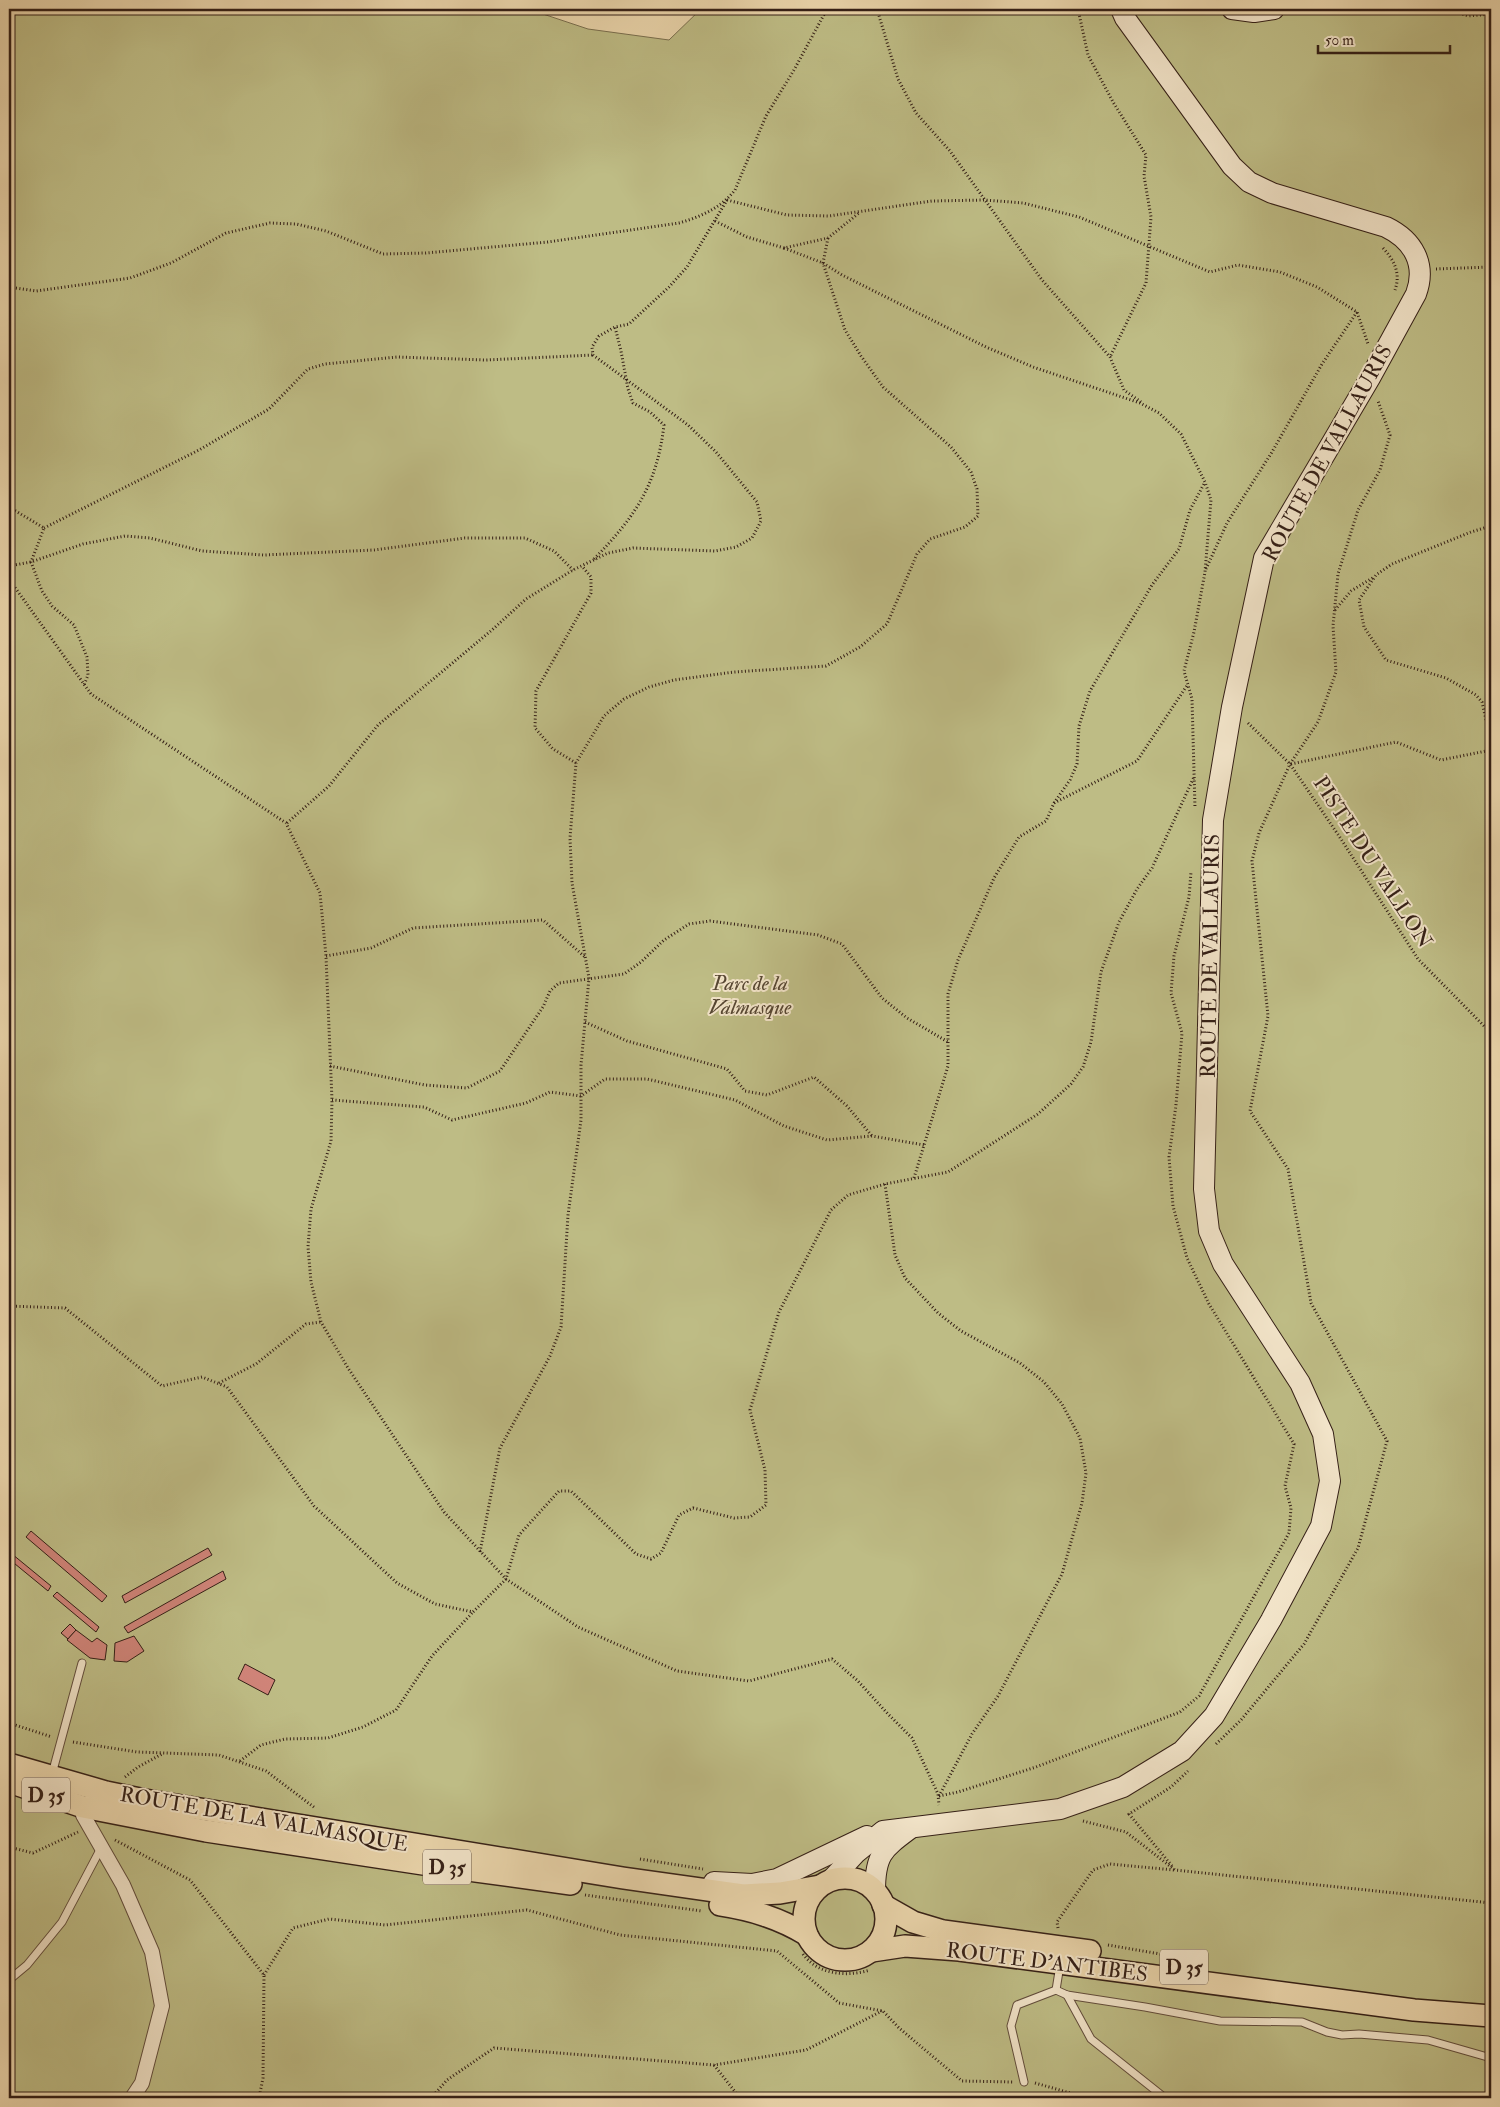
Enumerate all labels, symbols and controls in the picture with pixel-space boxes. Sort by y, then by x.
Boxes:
scale bar [1318,22,1450,54]
text: 50 m [1325,31,1354,50]
street label: ROUTE DE VALLAURIS [1256,340,1398,567]
street label: PISTE DU VALLON [1307,771,1438,954]
street label: ROUTE DE VALLAURIS [1195,834,1226,1078]
park label: Parc de la Valmasque [709,970,792,1021]
road number: D 35 [22,1778,70,1812]
street label: ROUTE DE LA VALMASQUE [118,1781,410,1858]
road number: D 35 [423,1850,471,1884]
street label: ROUTE D'ANTIBES [945,1937,1149,1988]
road number: D 35 [1160,1950,1208,1984]

